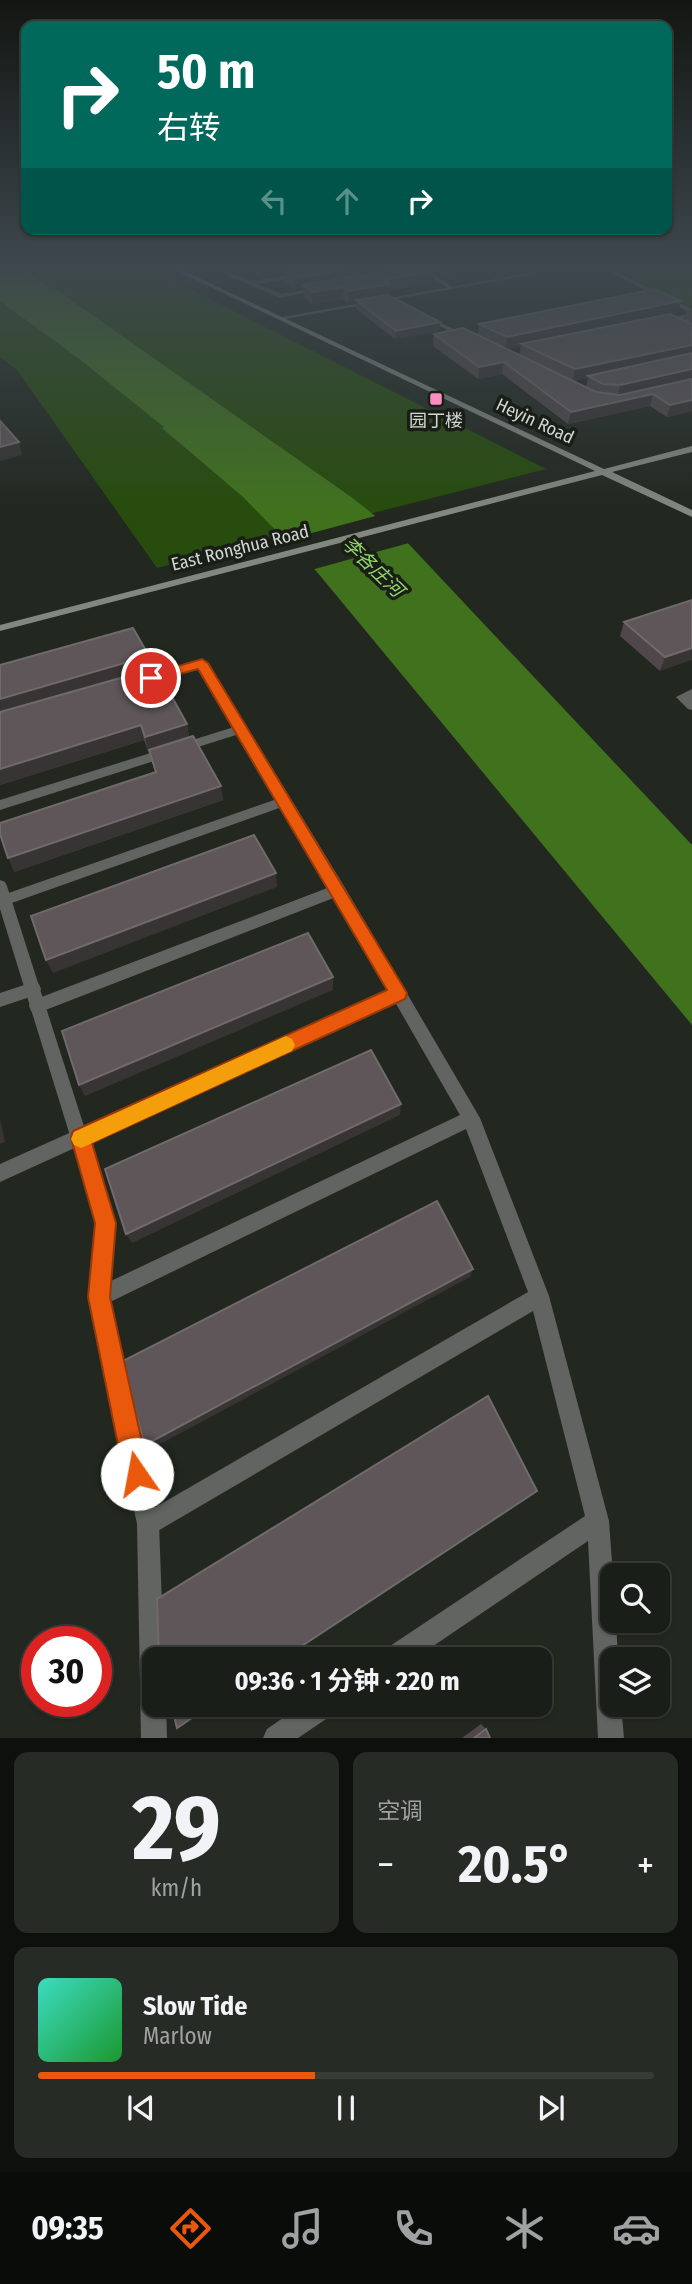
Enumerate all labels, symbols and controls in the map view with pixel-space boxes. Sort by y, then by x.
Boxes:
text: 50 m [157,42,255,101]
icon: right [42,49,133,140]
text: 右转 [157,109,221,147]
icon: left [255,182,293,220]
icon: ahead [328,182,366,220]
icon: right [401,182,439,220]
marker: 园丁楼 [428,391,444,407]
street label: Heyin Road [493,393,577,449]
place label: 园丁楼 [409,410,463,432]
street label: East Ronghua Road [169,520,311,576]
water label: 李各庄河 [338,532,411,604]
pin [121,648,181,708]
icon: arrive [132,659,170,697]
position arrow [100,1437,174,1511]
map controls [600,1563,670,1717]
button: search [600,1563,670,1633]
speed limit sign: 30 [21,1626,112,1717]
button: layers [600,1647,670,1717]
text: 09:36 · 1 分钟 · 220 m [234,1666,460,1697]
text: 29 [132,1774,221,1883]
text: 空调 [377,1797,423,1825]
text: 20.5° [458,1833,573,1896]
text: − [377,1842,394,1888]
text: + [637,1842,654,1888]
text: km/h [151,1874,202,1902]
text: Slow Tide [143,1991,247,2022]
text: Marlow [143,2022,212,2050]
icon: previous [122,2089,160,2127]
icon: pause [327,2089,365,2127]
icon: next [532,2089,570,2127]
icon: directions [166,2204,215,2253]
icon: music [278,2204,327,2253]
icon: phone [389,2204,438,2253]
icon: climate [500,2204,549,2253]
icon: car [612,2204,661,2253]
text: 09:35 [31,2209,104,2247]

